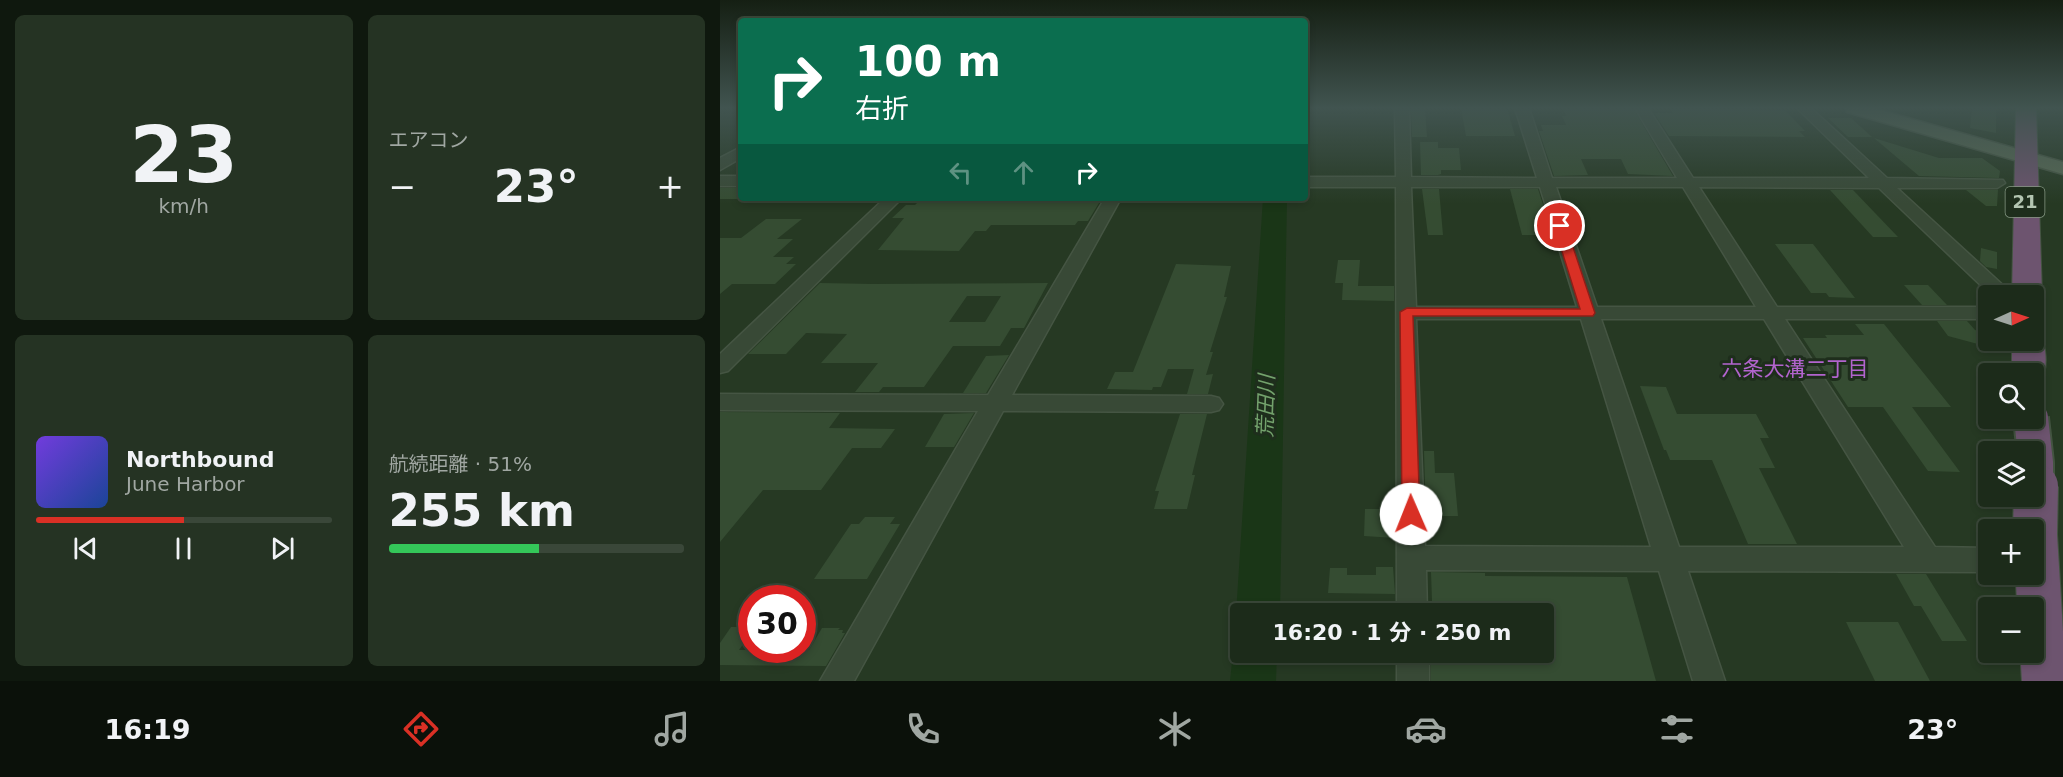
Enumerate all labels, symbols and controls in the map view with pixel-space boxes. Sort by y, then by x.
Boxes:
text: 100 m [855,37,1001,86]
icon: right [756,42,834,120]
text: 右折 [855,93,909,124]
text: 23 [129,110,238,200]
text: エアコン [389,128,469,152]
icon: left [944,156,977,189]
icon: ahead [1007,156,1040,189]
icon: right [1070,156,1103,189]
text: 23° [494,160,579,213]
text: − [389,167,416,206]
text: + [656,167,684,206]
road number: 21 [2006,187,2044,217]
text: km/h [159,194,209,218]
pin [1534,200,1585,251]
icon: arrive [1543,209,1576,242]
north arrow [1978,285,2044,351]
map controls [1978,285,2044,663]
district label: 六条大溝二丁目 [1722,357,1869,381]
button: search [1978,363,2044,429]
water label: 荒田川 [1253,372,1279,438]
button: layers [1978,441,2044,507]
text: Northbound [126,447,275,472]
text: 航続距離 · 51% [389,452,532,476]
text: June Harbor [126,472,245,496]
position arrow [1379,482,1443,546]
text: 255 km [389,484,575,537]
button: + [1978,519,2044,585]
icon: previous [69,532,102,565]
icon: pause [167,532,200,565]
icon: next [266,532,299,565]
speed limit sign: 30 [738,585,816,663]
button: − [1978,597,2044,663]
text: 16:20 · 1 分 · 250 m [1273,620,1511,645]
icon: directions [400,708,442,750]
icon: music [651,708,693,750]
icon: phone [902,708,944,750]
icon: climate [1154,708,1196,750]
icon: car [1405,708,1447,750]
icon: filters [1656,708,1698,750]
text: 16:19 [105,714,191,745]
text: 23° [1907,714,1958,745]

